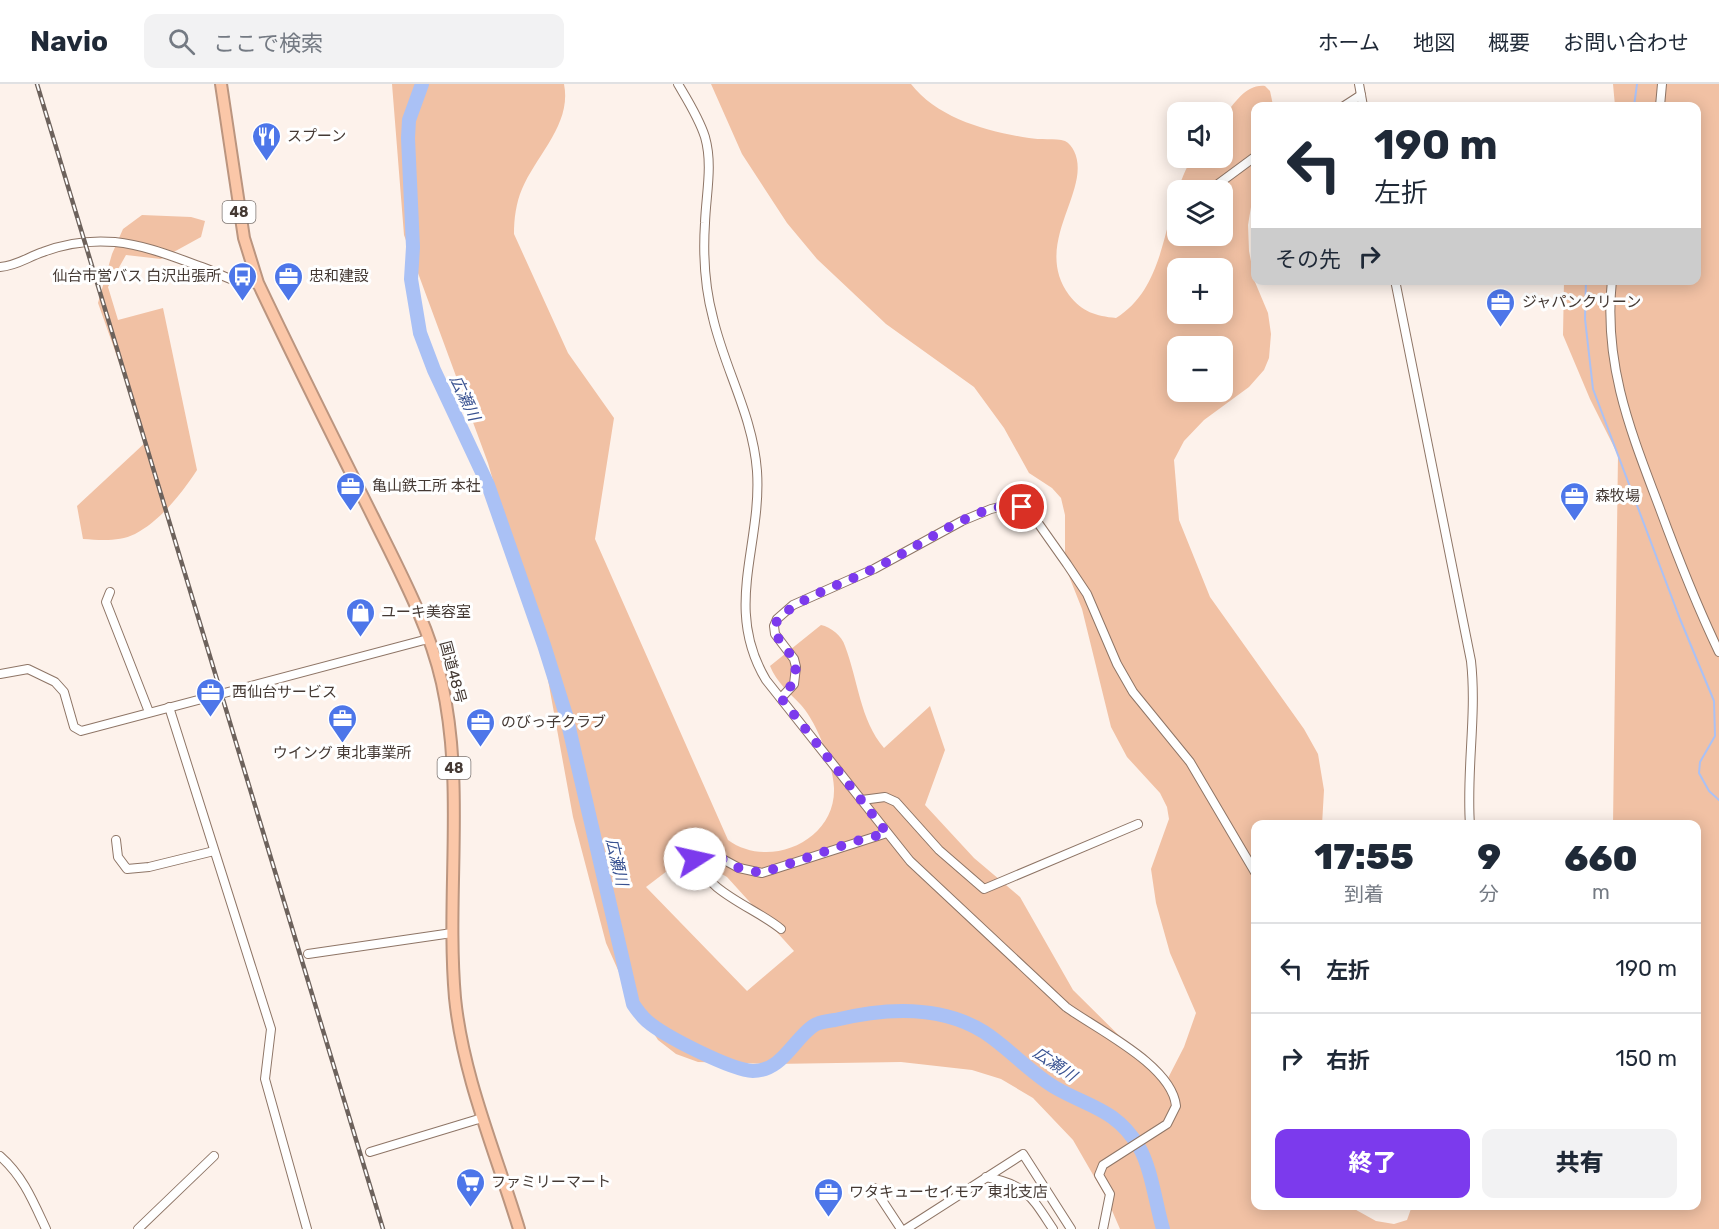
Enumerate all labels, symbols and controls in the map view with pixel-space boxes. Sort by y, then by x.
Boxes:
search box [144,14,564,68]
text: Navio [30,25,108,58]
icon: search [165,25,198,58]
text: ここで検索 [213,30,323,57]
text: ホーム [1318,30,1380,55]
text: 地図 [1413,30,1455,55]
text: 概要 [1488,30,1530,55]
text: お問い合わせ [1563,30,1689,55]
map controls [1167,102,1233,402]
button: sound [1167,102,1233,168]
restaurant icon: スプーン [250,120,282,162]
text: 190 m [1374,120,1498,170]
icon: left [1275,126,1353,204]
place label: スプーン [287,127,346,145]
text: 左折 [1374,177,1428,209]
button: layers [1167,180,1233,246]
road number: 48 [222,201,256,223]
icon: right [1353,240,1386,273]
text: その先 [1275,246,1341,273]
button: + [1167,258,1233,324]
bus stop icon: 仙台市営バス 白沢出張所 [226,260,258,302]
office icon: 忠和建設 [272,260,304,302]
place label: 仙台市営バス 白沢出張所 [52,267,221,285]
place label: 忠和建設 [309,267,369,285]
office icon: ジャパンクリーン [1485,286,1517,328]
place label: ジャパンクリーン [1522,293,1641,311]
button: − [1167,336,1233,402]
water label: 広瀬川 [446,372,485,426]
office icon: 亀山鉄工所 本社 [335,470,367,512]
place label: 亀山鉄工所 本社 [372,477,481,495]
office icon: 森牧場 [1558,480,1590,522]
pin [996,481,1047,532]
place label: 森牧場 [1595,487,1640,505]
icon: arrive [1005,490,1038,523]
shop icon: ユーキ美容室 [344,596,376,638]
place label: ユーキ美容室 [381,603,471,621]
street label: 国道48号 [436,639,470,705]
office icon: 西仙台サービス [195,676,227,718]
place label: 西仙台サービス [232,683,337,701]
office icon: ウイング 東北事業所 [326,702,358,744]
office icon: のびっ子クラブ [464,706,496,748]
place label: のびっ子クラブ [501,713,606,731]
place label: ウイング 東北事業所 [273,744,411,762]
road number: 48 [438,757,470,779]
position arrow [663,827,727,891]
text: 17:55 [1314,835,1414,878]
text: 9 [1477,835,1501,878]
water label: 広瀬川 [602,836,632,889]
text: 660 [1564,837,1638,880]
text: m [1592,880,1610,904]
text: 到着 [1344,882,1384,906]
text: 分 [1479,882,1499,906]
icon: left [1275,952,1308,985]
text: 190 m [1616,955,1677,982]
text: 左折 [1326,957,1370,984]
icon: right [1275,1042,1308,1075]
water label: 広瀬川 [1030,1043,1082,1086]
text: 150 m [1616,1045,1677,1072]
text: 右折 [1326,1047,1370,1074]
button: 終了 [1275,1129,1470,1198]
button: 共有 [1482,1129,1677,1198]
supermarket icon: ファミリーマート [454,1166,486,1208]
place label: ファミリーマート [491,1173,611,1191]
office icon: ワタキューセイモア 東北支店 [812,1176,844,1218]
place label: ワタキューセイモア 東北支店 [849,1183,1048,1201]

